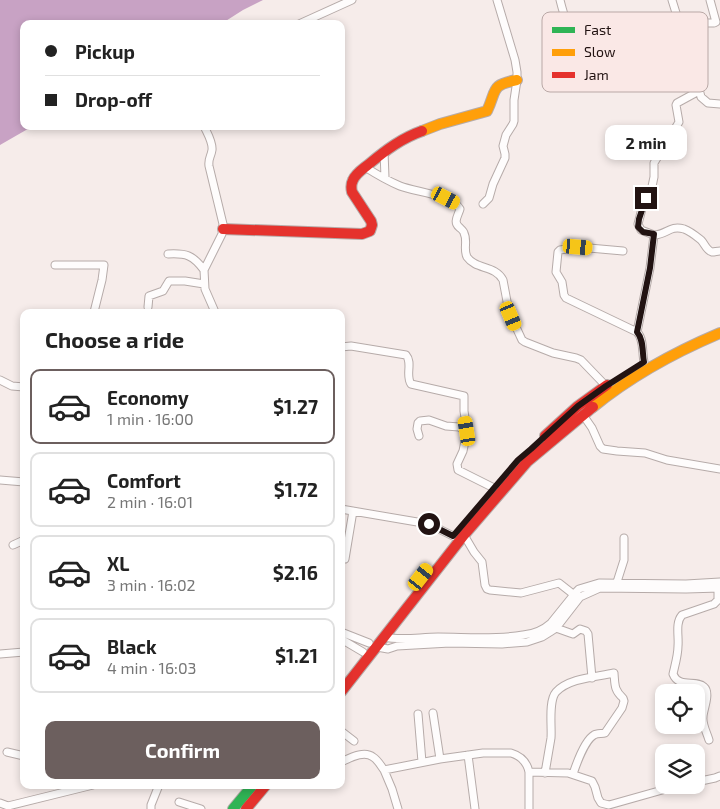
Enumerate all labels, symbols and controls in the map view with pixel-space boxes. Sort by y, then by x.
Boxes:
legend [542,12,708,92]
text: Fast [584,21,611,38]
text: Pickup [75,40,135,63]
text: Slow [584,43,616,60]
text: Jam [584,66,609,83]
text: Drop-off [75,88,152,111]
callout: 2 min [605,126,687,160]
text: 2 min [626,133,666,152]
car [429,185,462,211]
route end [635,187,657,209]
car [562,238,593,256]
car [498,299,523,333]
text: Choose a ride [45,326,184,352]
icon: car [47,384,92,429]
text: Economy [107,386,189,409]
text: $1.27 [273,395,318,418]
text: 1 min · 16:00 [107,409,194,428]
car [457,415,476,447]
icon: car [47,467,92,512]
text: Comfort [107,469,181,492]
text: $1.72 [274,478,318,501]
text: 2 min · 16:01 [107,492,193,511]
route start [418,513,440,535]
icon: car [47,550,92,595]
text: XL [107,552,129,575]
text: $2.16 [273,561,318,584]
car [405,561,436,593]
text: 3 min · 16:02 [107,575,196,594]
icon: car [47,633,92,678]
text: Black [107,635,157,658]
text: $1.21 [275,644,318,667]
text: 4 min · 16:03 [107,658,196,677]
map controls [655,684,705,794]
button: locate [655,684,705,734]
button: Confirm [45,721,320,779]
button: layers [655,744,705,794]

